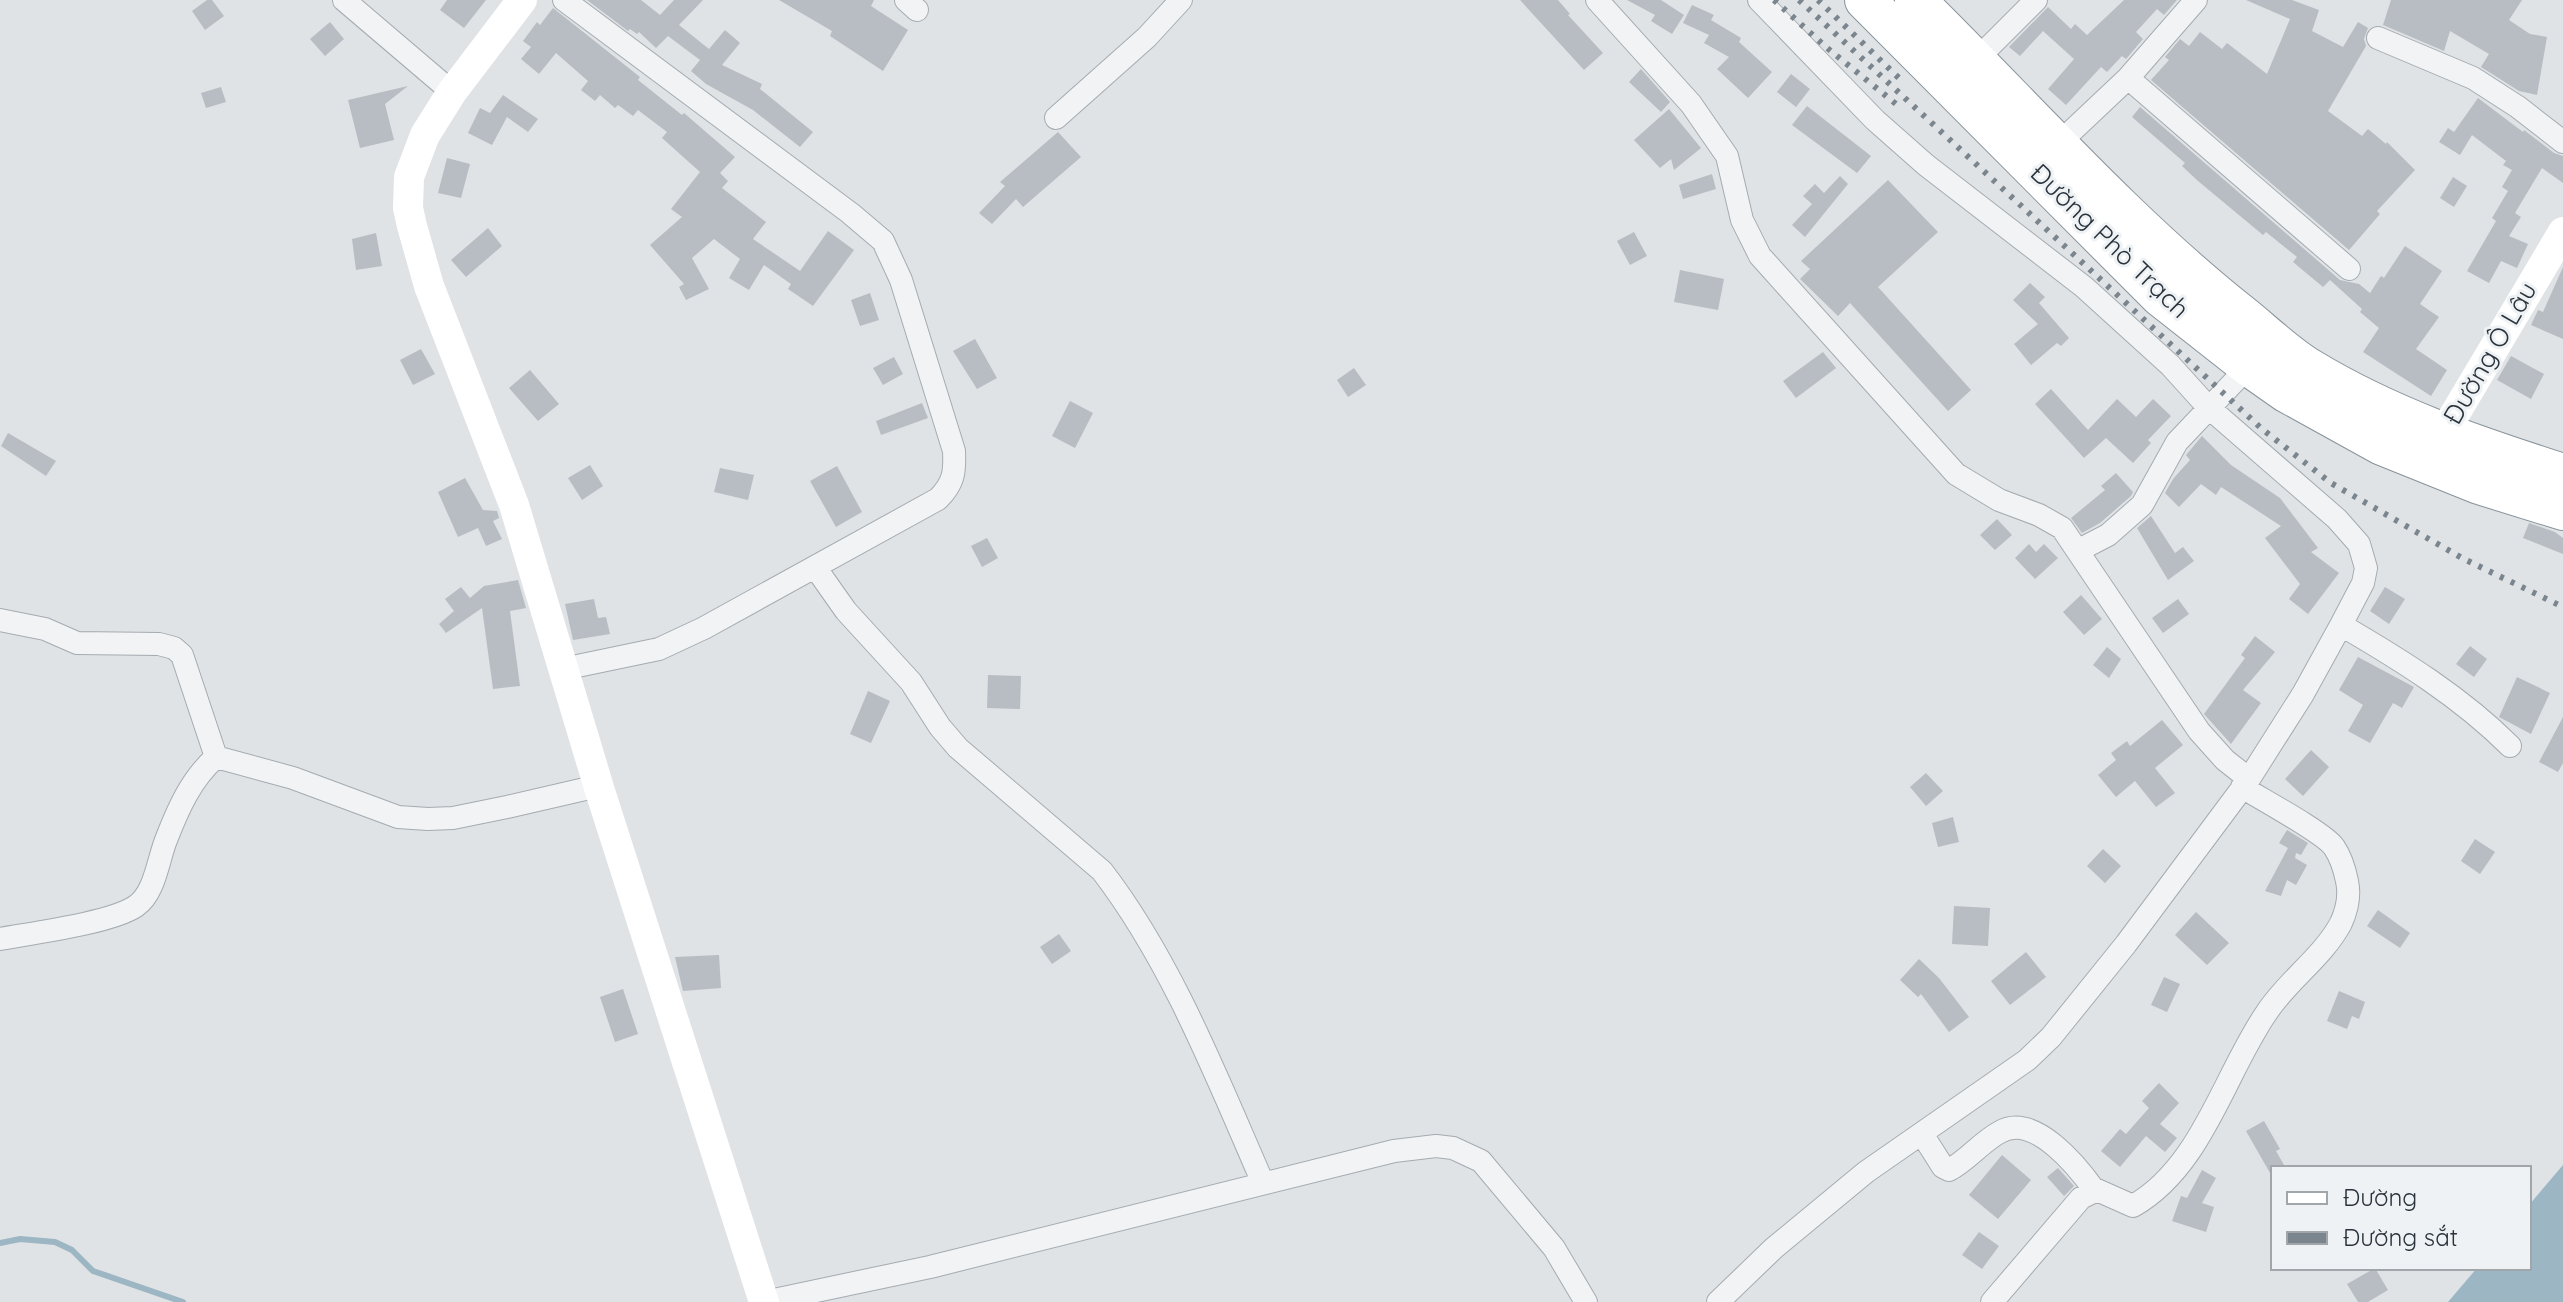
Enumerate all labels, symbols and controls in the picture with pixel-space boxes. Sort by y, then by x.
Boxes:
street label: Đường Phò Trạch [2024,156,2197,325]
street label: Đường Ô Lâu [2436,276,2544,430]
legend [2271,1166,2531,1270]
text: Đường [2343,1182,2417,1212]
text: Đường sắt [2343,1222,2458,1252]

